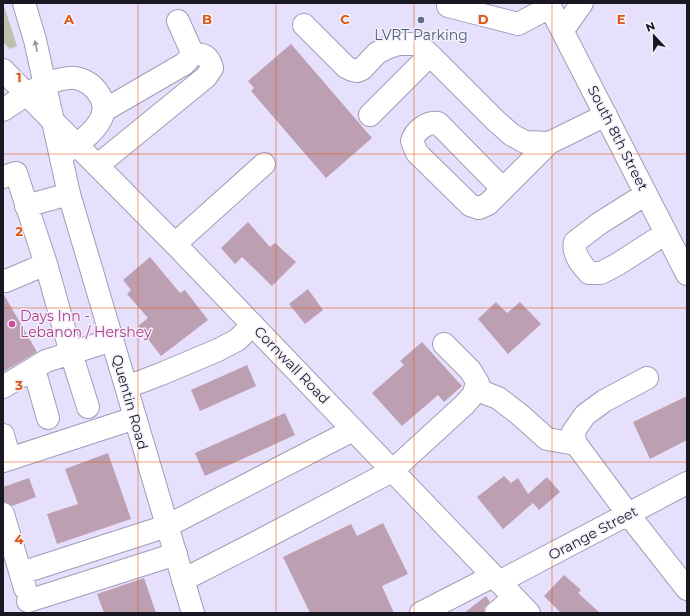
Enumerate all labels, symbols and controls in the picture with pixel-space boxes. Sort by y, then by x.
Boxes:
text: A [63,11,75,27]
text: B [202,11,212,27]
text: C [340,11,350,27]
text: D [478,11,489,27]
text: E [617,11,626,27]
marker: LVRT Parking [416,15,426,25]
north arrow [634,16,674,56]
text: N [644,19,657,35]
place label: LVRT Parking [374,26,468,44]
one-way arrow [33,40,39,52]
text: 1 [16,69,22,85]
street label: South 8th Street [584,82,652,194]
text: 2 [15,223,23,239]
place label: Days Inn - Lebanon / Hershey [20,307,152,341]
marker: Days Inn - Lebanon / Hershey [7,319,17,329]
street label: Cornwall Road [250,322,334,408]
street label: Quentin Road [108,352,152,452]
text: 3 [14,377,23,393]
street label: Orange Street [545,502,641,564]
text: 4 [15,531,24,547]

